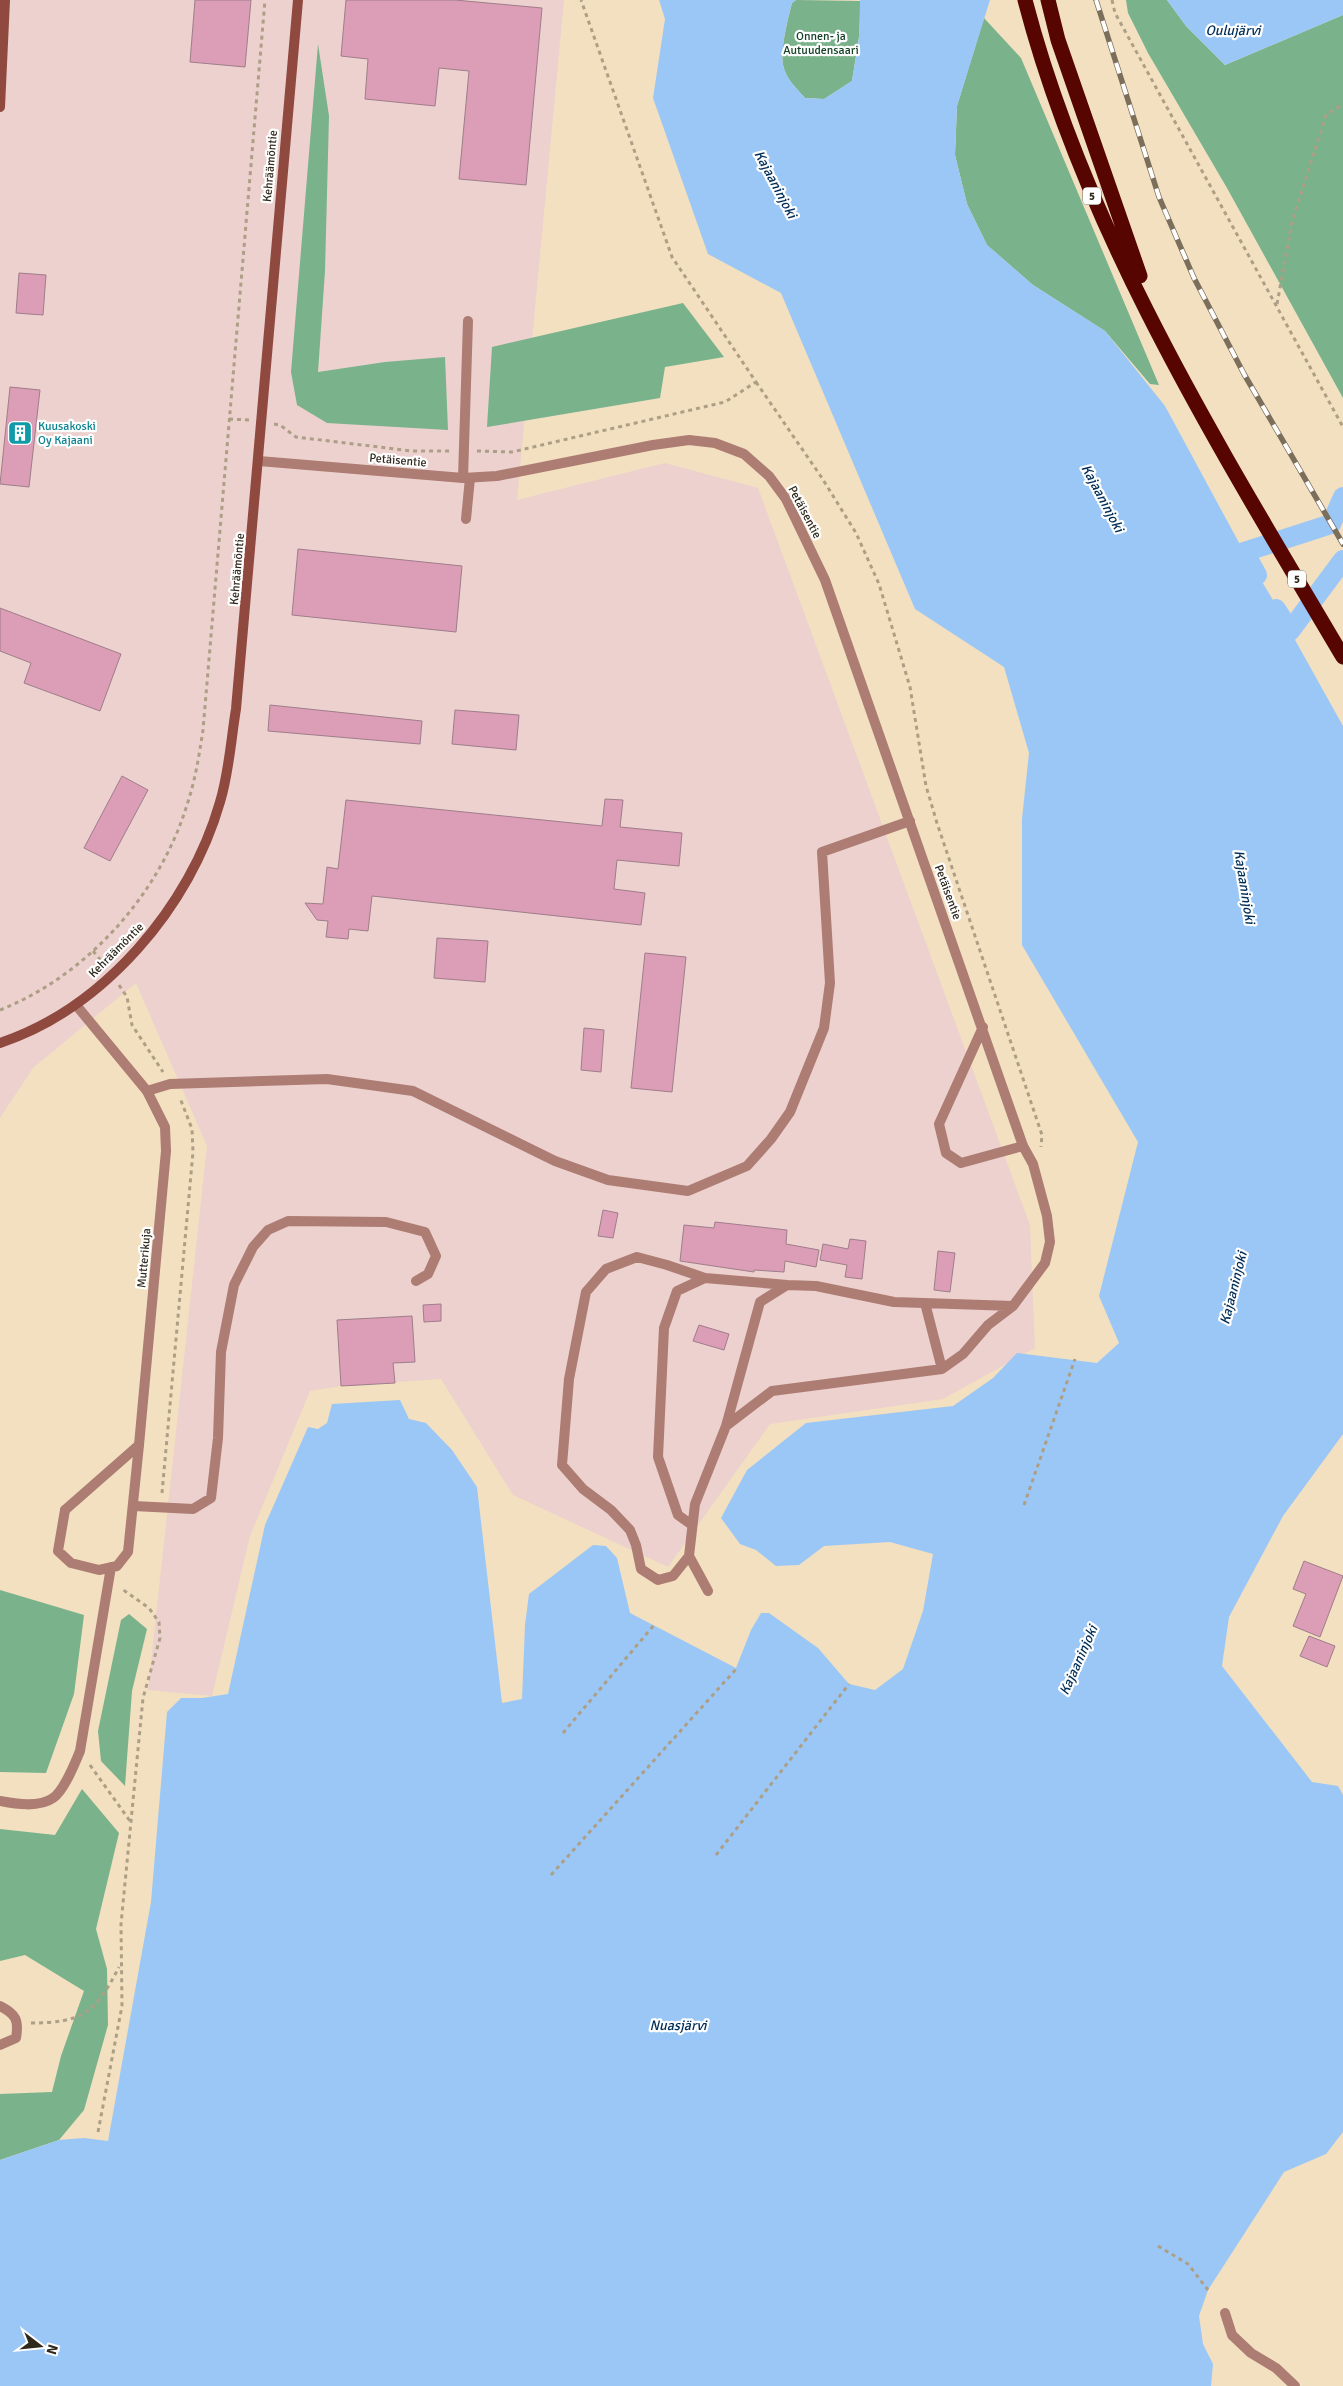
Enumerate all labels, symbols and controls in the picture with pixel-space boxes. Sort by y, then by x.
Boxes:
water label: Oulujärvi [1206,22,1263,39]
park label: Onnen- ja Autuudensaari [783,29,859,58]
street label: Kehräämöntie [260,130,281,203]
water label: Kajaaninjoki [751,147,801,222]
road number: 5 [1083,188,1101,205]
place label: Kuusakoski Oy Kajaani [38,419,96,448]
building icon: Kuusakoski Oy Kajaani [7,420,33,446]
street label: Petäisentie [369,451,427,470]
water label: Kajaaninjoki [1078,461,1128,536]
street label: Petäisentie [784,483,825,541]
street label: Kehräämöntie [227,533,248,606]
road number: 5 [1288,570,1306,588]
water label: Kajaaninjoki [1230,849,1259,926]
street label: Petäisentie [931,863,964,922]
street label: Kehräämöntie [86,920,147,981]
street label: Mutterikuja [134,1227,155,1289]
water label: Kajaaninjoki [1216,1249,1251,1326]
water label: Kajaaninjoki [1056,1622,1102,1698]
water label: Nuasjärvi [650,2017,708,2034]
north arrow [15,2321,65,2371]
text: N [43,2342,62,2356]

